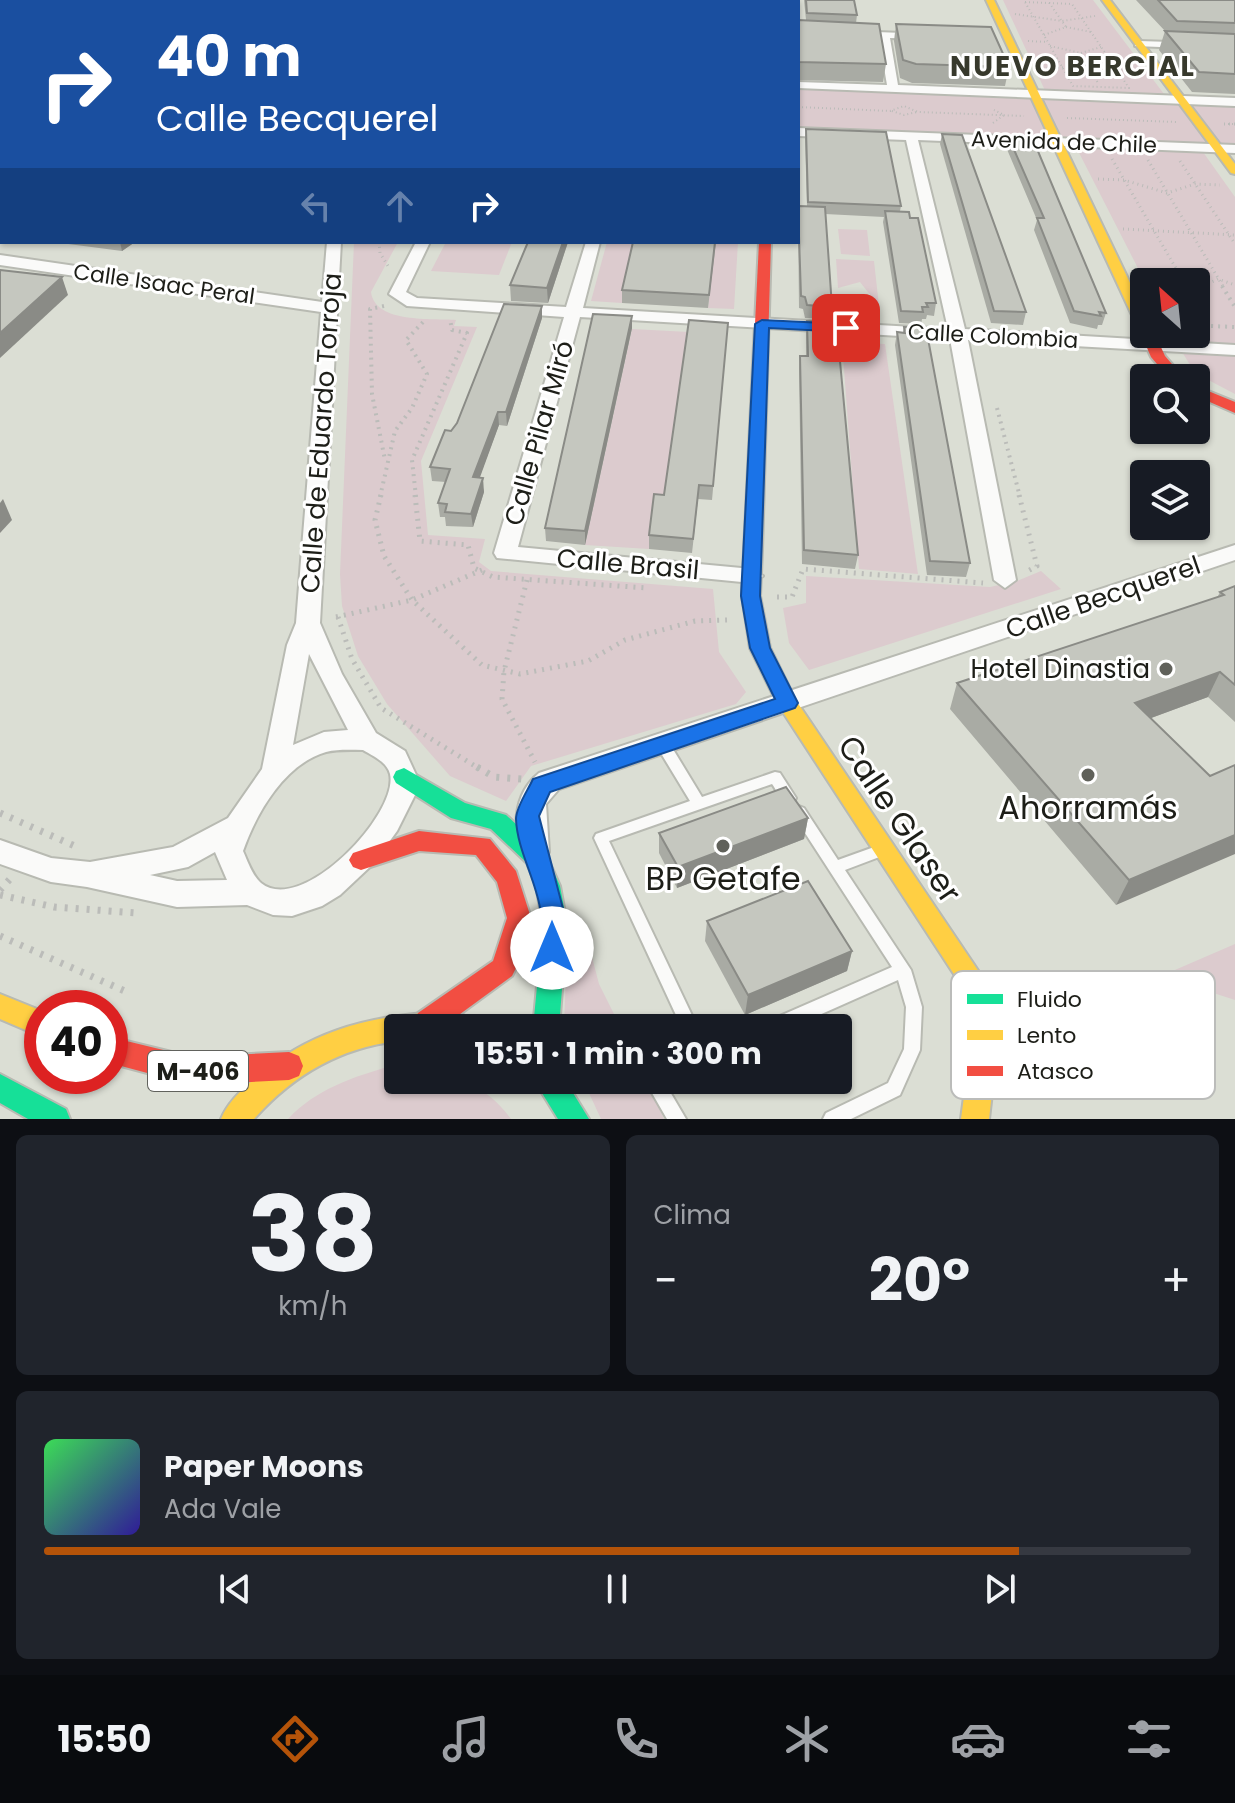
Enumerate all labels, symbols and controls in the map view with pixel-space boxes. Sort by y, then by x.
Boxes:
text: 40 m [156,17,302,96]
icon: right [24,32,128,136]
district label: NUEVO BERCIAL [950,47,1196,86]
text: Calle Becquerel [156,93,438,144]
street label: Avenida de Chile [971,123,1157,161]
icon: left [294,184,338,228]
icon: ahead [378,184,422,228]
icon: right [462,184,506,228]
street label: Calle Isaac Peral [71,256,257,312]
north arrow [1130,268,1210,348]
map controls [1130,268,1210,540]
street label: Calle de Eduardo Torroja [292,272,350,594]
pin [812,294,880,362]
icon: arrive [824,306,868,350]
street label: Calle Colombia [907,316,1079,356]
street label: Calle Pilar Miró [495,336,583,530]
button: search [1130,364,1210,444]
button: layers [1130,460,1210,540]
street label: Calle Brasil [555,540,701,588]
street label: Calle Becquerel [1001,547,1205,647]
place label: Hotel Dinastia [970,651,1150,687]
marker: Hotel Dinastia [1157,660,1175,678]
street label: Calle Glaser [827,726,973,912]
marker: Ahorramás [1079,766,1097,784]
place label: Ahorramás [998,785,1178,830]
marker: BP Getafe [714,837,732,855]
place label: BP Getafe [645,856,801,901]
position arrow [510,906,594,990]
legend [951,971,1215,1099]
text: Fluido [1017,984,1082,1015]
speed limit sign: 40 [24,990,128,1094]
text: Lento [1017,1020,1076,1051]
text: 15:51 · 1 min · 300 m [474,1032,762,1075]
road number: M-406 [148,1051,248,1091]
text: Atasco [1017,1056,1094,1087]
text: 38 [248,1162,378,1307]
text: Clima [654,1197,731,1233]
text: 20° [869,1238,970,1322]
text: − [654,1250,678,1311]
text: + [1161,1250,1191,1311]
text: km/h [278,1288,347,1324]
text: Paper Moons [164,1445,364,1488]
text: Ada Vale [164,1491,281,1527]
icon: previous [213,1567,257,1611]
icon: pause [595,1567,639,1611]
icon: next [978,1567,1022,1611]
icon: directions [267,1711,323,1767]
icon: music [438,1711,494,1767]
icon: phone [608,1711,664,1767]
icon: climate [779,1711,835,1767]
icon: car [950,1711,1006,1767]
icon: filters [1121,1711,1177,1767]
text: 15:50 [57,1714,152,1765]

